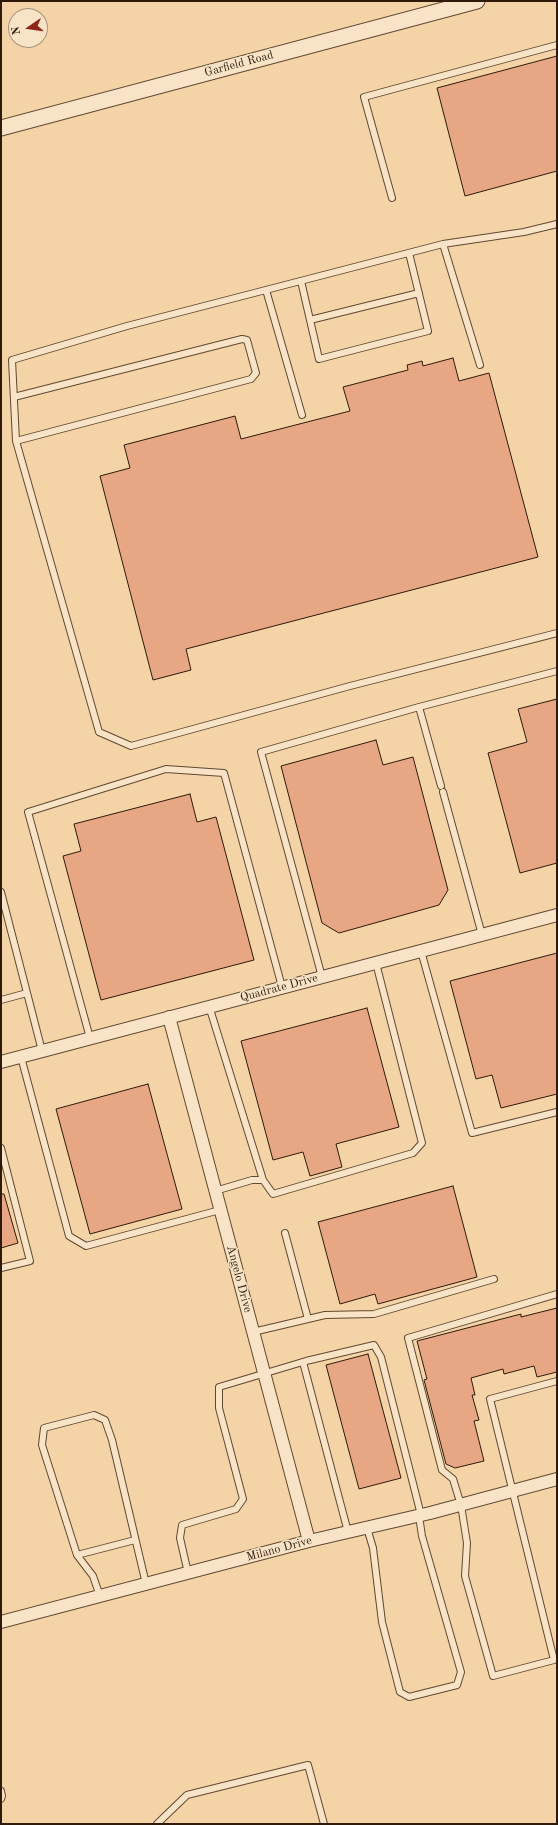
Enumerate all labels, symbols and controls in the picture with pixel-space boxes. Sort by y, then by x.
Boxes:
north arrow [8,8,48,48]
text: N [10,25,23,36]
street label: Garfield Road [203,48,275,80]
street label: Quadrate Drive [239,971,319,1005]
street label: Angelo Drive [223,1244,255,1314]
street label: Milano Drive [245,1533,313,1565]

